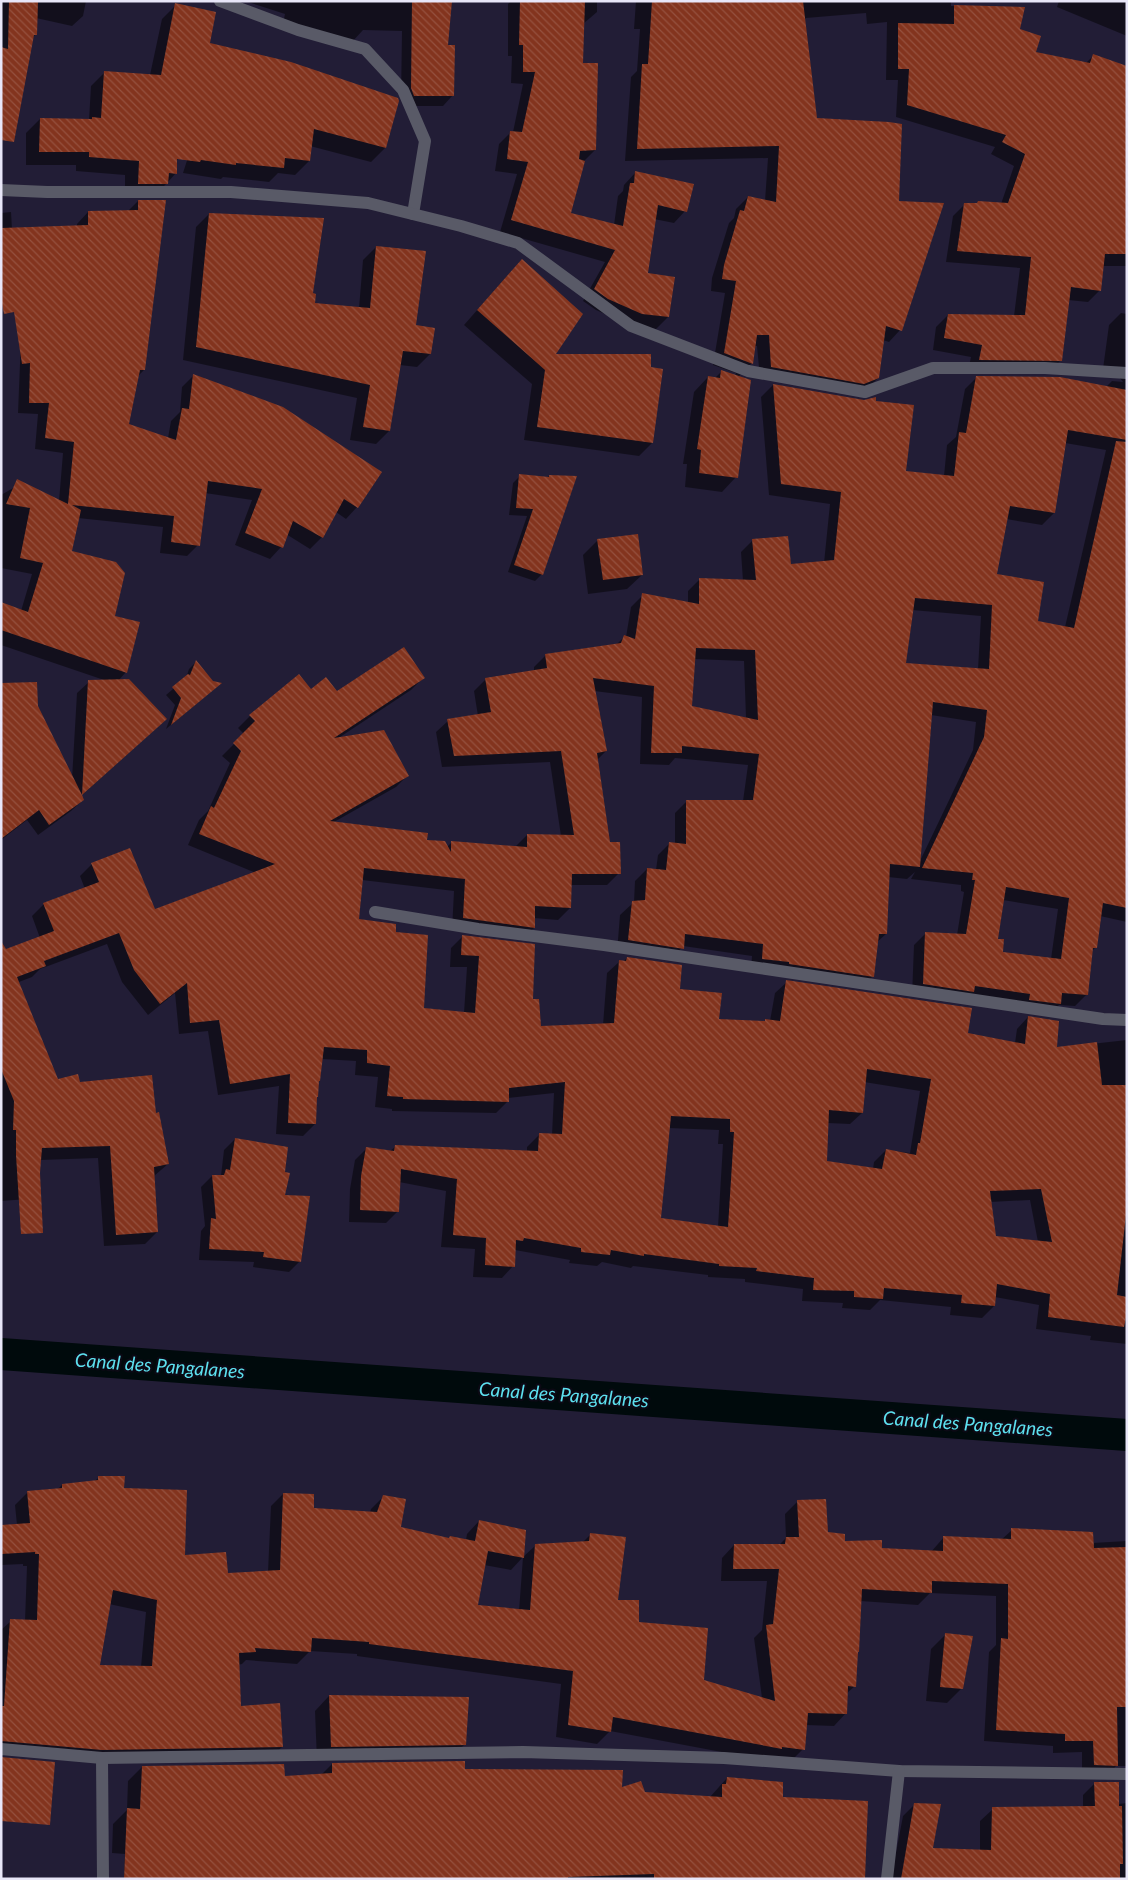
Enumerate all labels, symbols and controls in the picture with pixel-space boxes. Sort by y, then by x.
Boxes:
water label: Canal des Pangalanes [74,1348,246,1382]
water label: Canal des Pangalanes [478,1377,650,1411]
water label: Canal des Pangalanes [882,1406,1054,1440]

